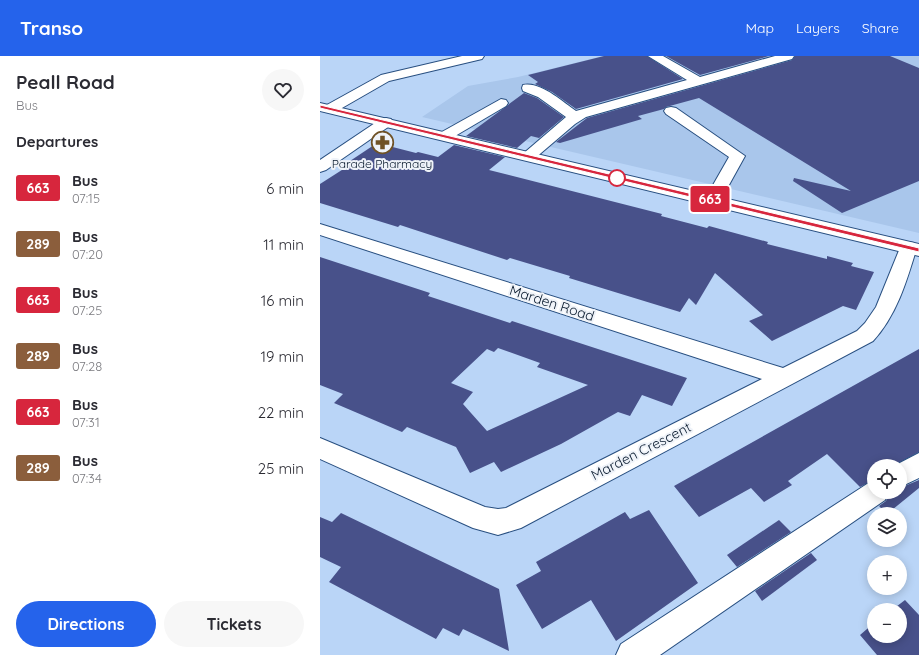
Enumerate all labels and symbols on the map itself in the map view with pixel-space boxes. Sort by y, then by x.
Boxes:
pharmacy icon: Parade Pharmacy [369,130,395,156]
place label: Parade Pharmacy [332,156,432,171]
unlabelled marker [608,169,626,187]
line badge: 663 [687,186,733,212]
street label: Marden Road [507,281,597,325]
street label: Marden Crescent [588,418,694,484]

